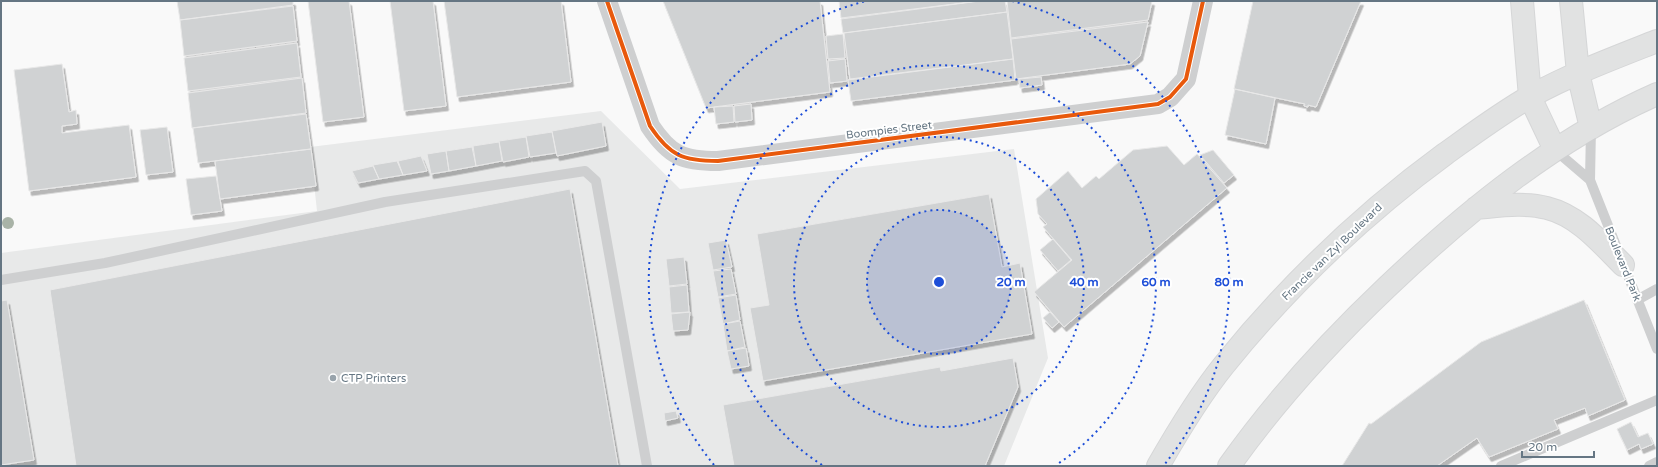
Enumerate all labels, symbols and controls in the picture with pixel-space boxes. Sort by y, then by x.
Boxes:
street label: Boompies Street [845,118,933,142]
street label: Francie van Zyl Boulevard [1279,201,1385,303]
street label: Boulevard Park [1602,225,1644,303]
centre of rings [932,275,946,289]
text: 20 m [996,275,1026,289]
text: 40 m [1069,275,1099,289]
text: 60 m [1141,275,1171,289]
text: 80 m [1214,275,1244,289]
place label: CTP Printers [341,372,406,385]
marker: CTP Printers [328,373,338,383]
scale bar [1522,433,1594,459]
text: 20 m [1528,440,1557,454]

